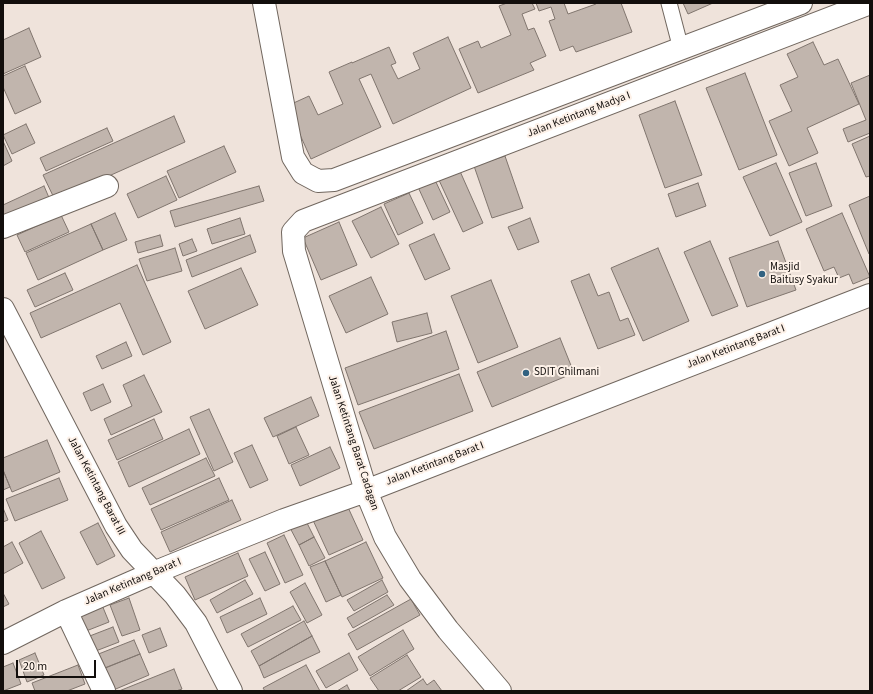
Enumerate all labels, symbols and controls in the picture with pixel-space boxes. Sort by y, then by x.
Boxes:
street label: Jalan Ketintang Madya I [526,89,632,141]
place label: Masjid Baitusy Syakur [770,261,838,287]
marker: Masjid Baitusy Syakur [757,269,767,279]
street label: Jalan Ketintang Barat I [685,322,787,372]
place label: SDIT Ghilmani [534,366,599,380]
marker: SDIT Ghilmani [521,368,531,378]
street label: Jalan Ketintang Barat Cadagan [325,374,381,512]
street label: Jalan Ketintang Barat III [64,434,128,538]
street label: Jalan Ketintang Barat I [384,439,486,489]
street label: Jalan Ketintang Barat I [83,556,183,608]
scale bar [18,652,98,678]
text: 20 m [23,658,47,675]

